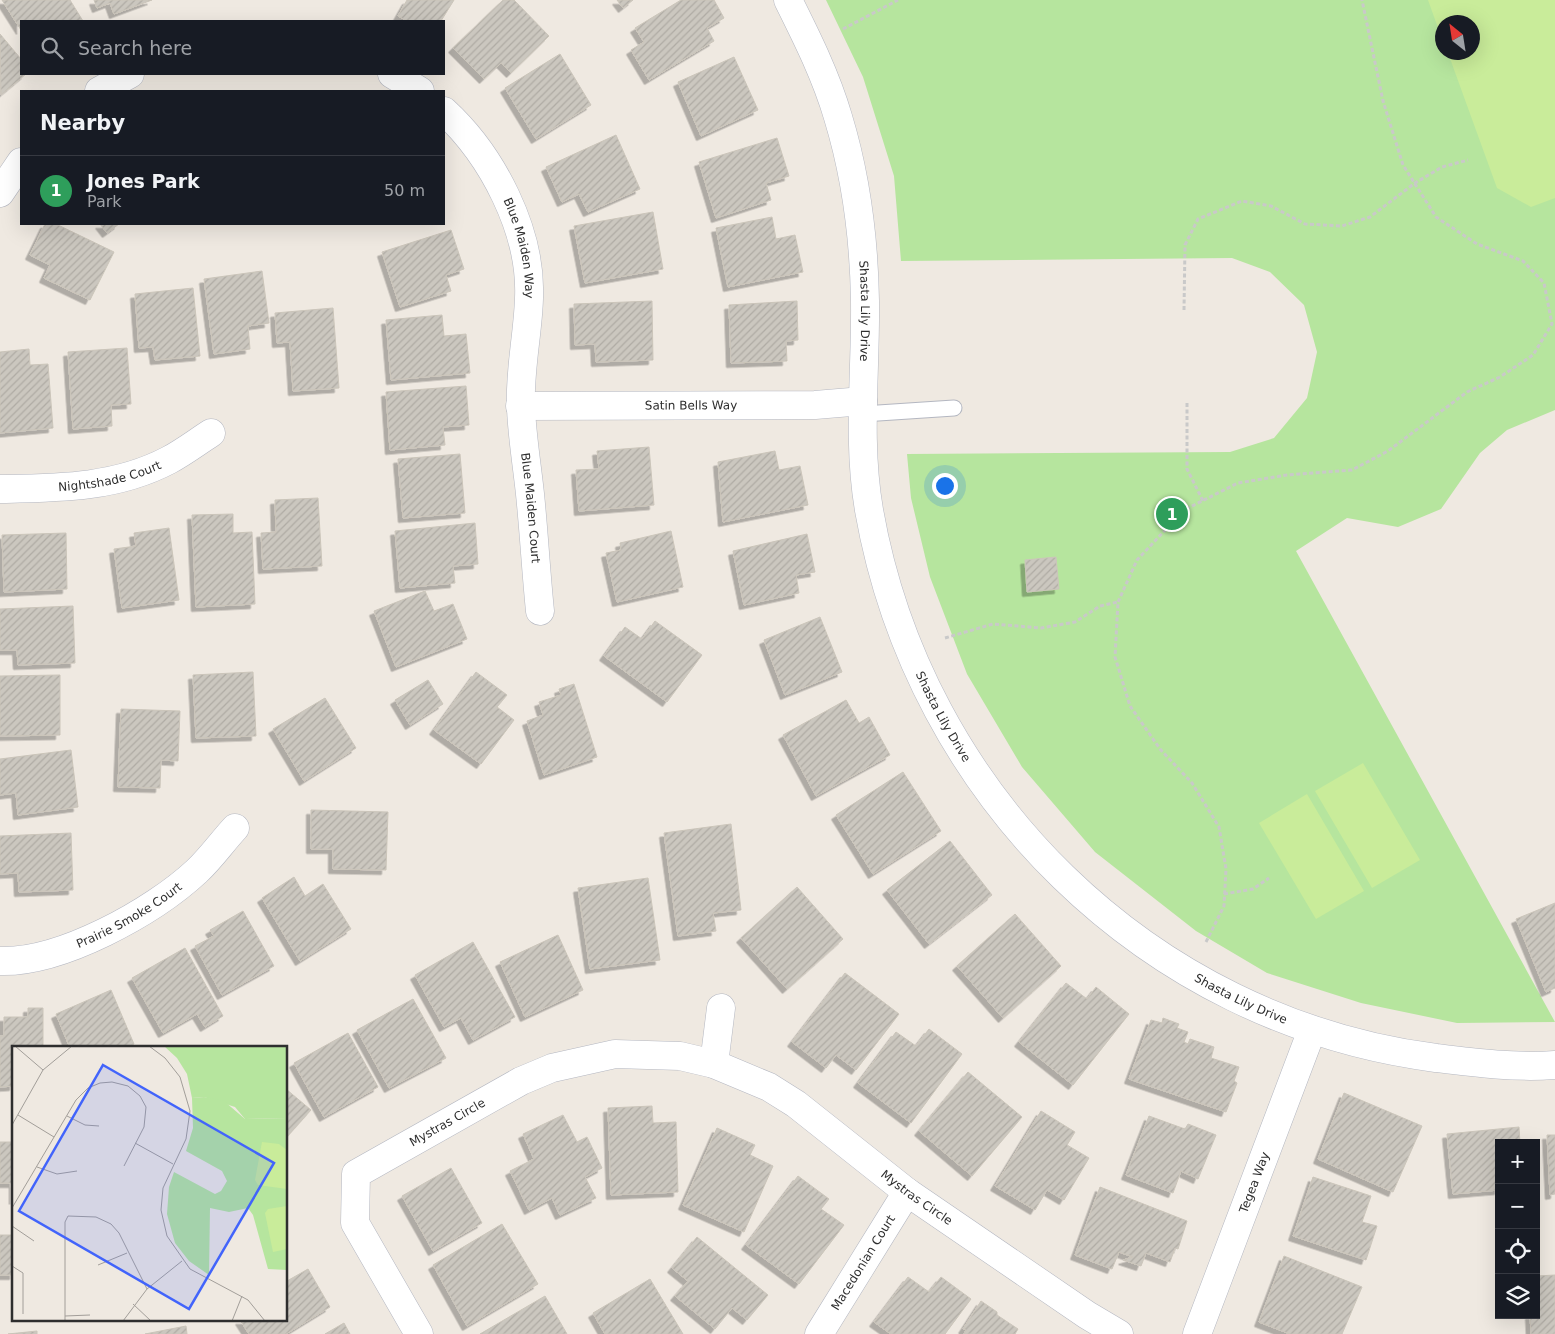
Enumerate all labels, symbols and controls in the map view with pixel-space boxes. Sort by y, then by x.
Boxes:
north arrow [1435,15,1480,60]
search box [20,20,445,75]
icon: search [38,34,66,62]
text: Search here [78,37,192,59]
text: Nearby [40,111,125,135]
text: Jones Park [87,170,200,192]
text: 1 [50,181,62,200]
text: 50 m [384,181,425,200]
text: Park [87,192,122,211]
street label: Blue Maiden Way [500,196,536,299]
street label: Shasta Lily Drive [856,260,872,362]
street label: Satin Bells Way [645,398,737,413]
street label: Blue Maiden Court [518,452,543,564]
street label: Nightshade Court [58,458,164,494]
your location [932,473,958,499]
pin: 1 [1156,495,1188,533]
street label: Shasta Lily Drive [913,669,974,764]
street label: Prairie Smoke Court [74,879,185,951]
street label: Shasta Lily Drive [1192,971,1289,1027]
inset map [12,1046,288,1322]
street label: Mystras Circle [407,1096,488,1149]
map controls [1495,1139,1540,1319]
button: + [1495,1139,1540,1184]
street label: Tegea Way [1236,1150,1272,1216]
street label: Mystras Circle [878,1167,955,1228]
button: − [1495,1184,1540,1229]
street label: Macedonian Court [828,1212,898,1313]
button: locate [1495,1229,1540,1274]
button: layers [1495,1274,1540,1319]

